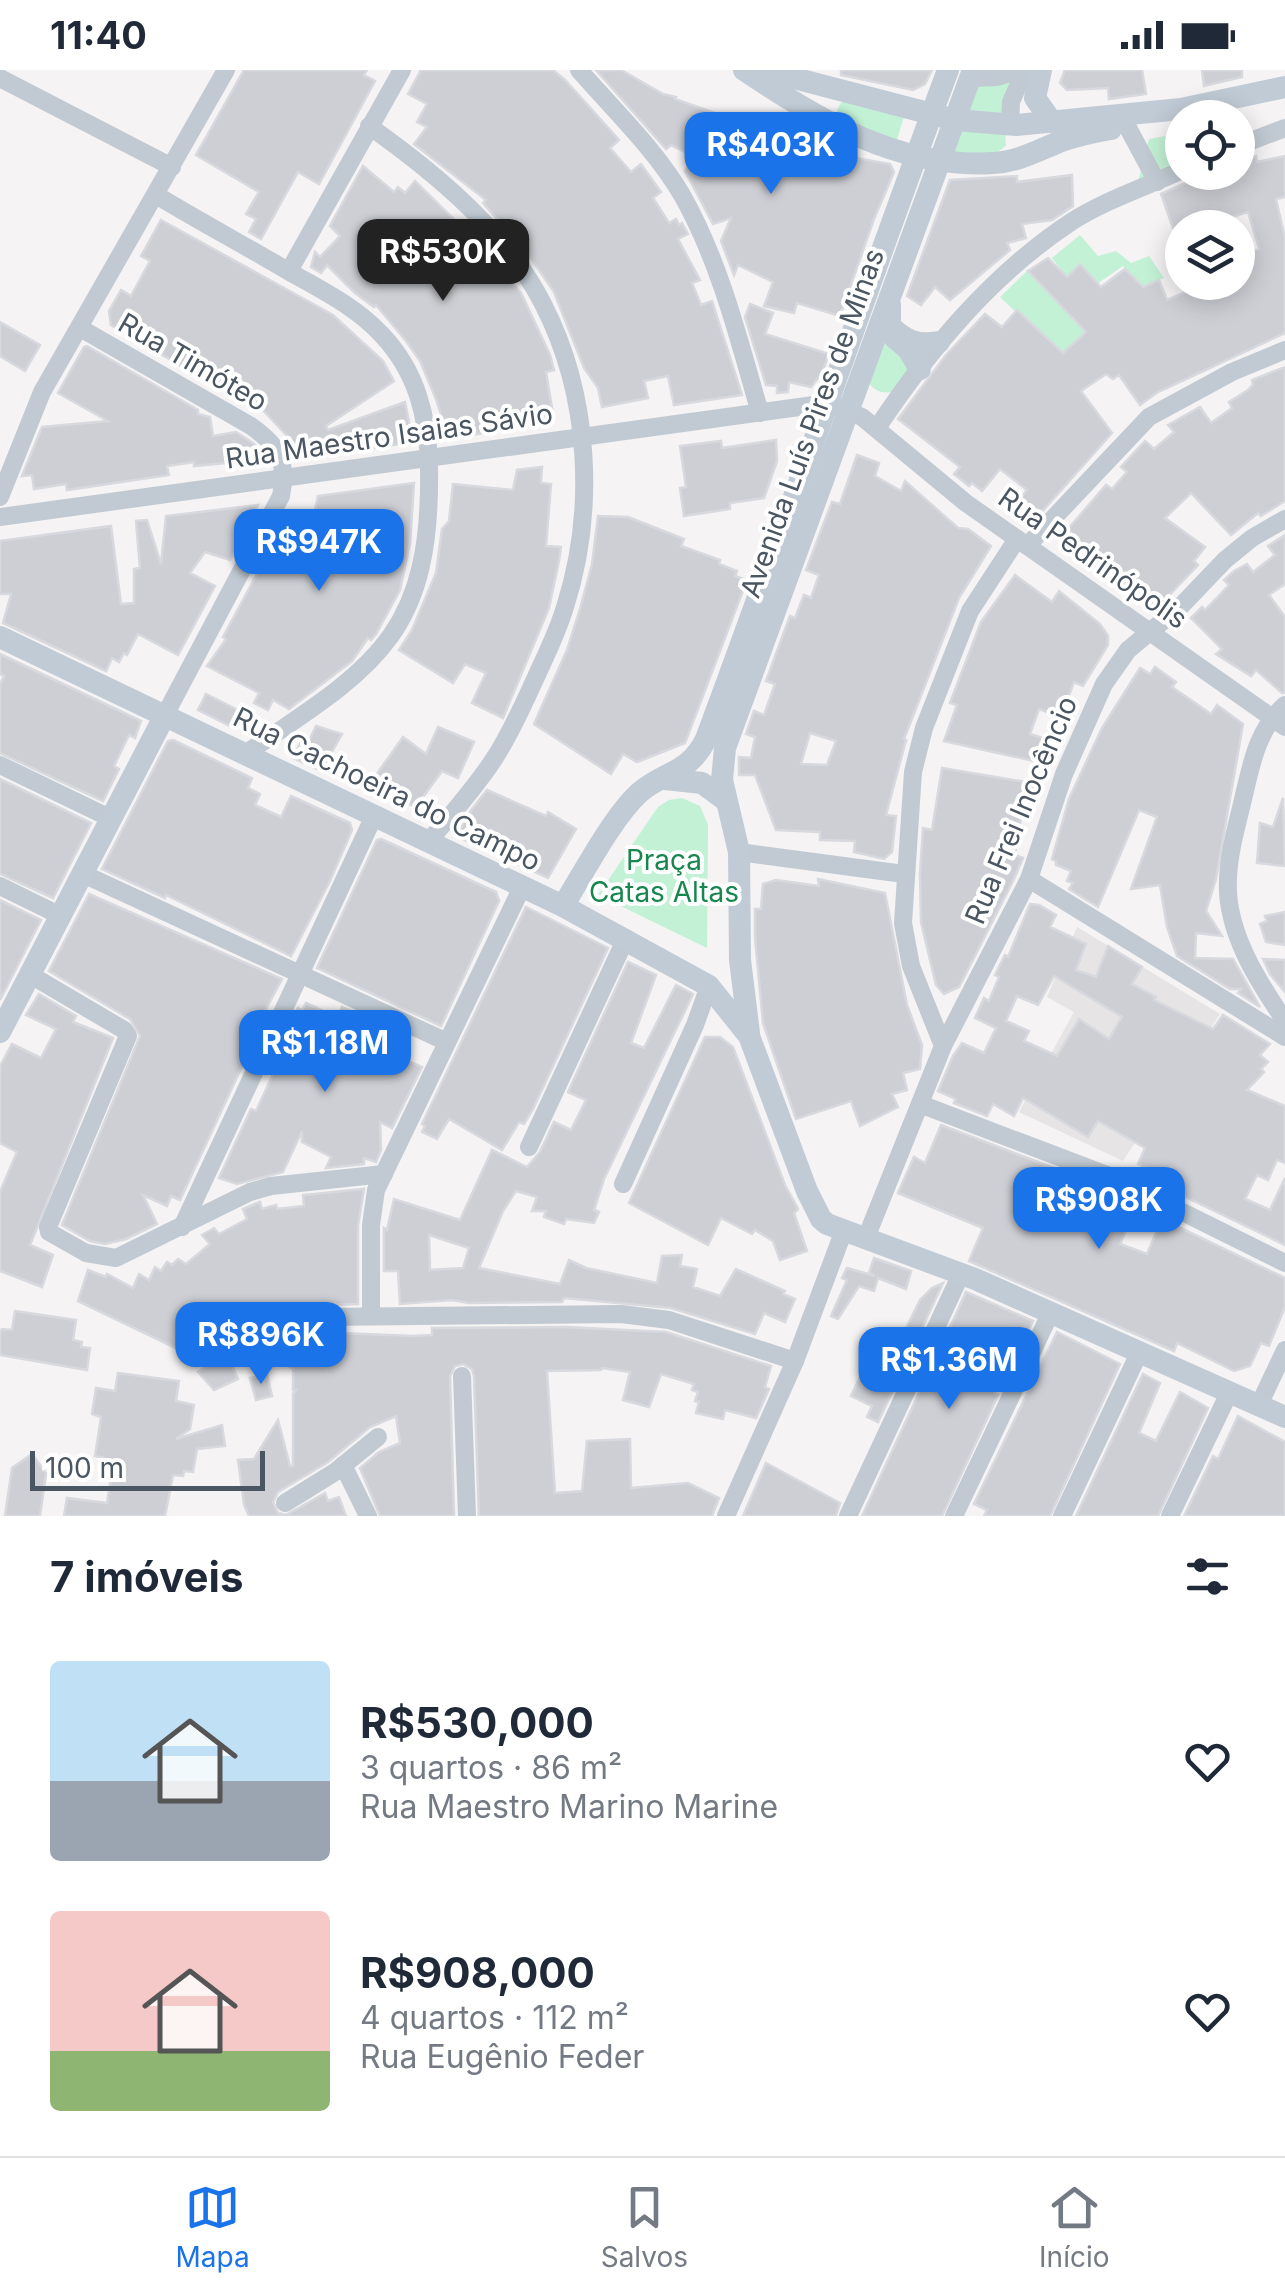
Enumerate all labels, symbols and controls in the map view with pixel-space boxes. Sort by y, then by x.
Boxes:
text: 11:40 [50,12,147,58]
map controls [1165,100,1255,300]
button: locate [1165,100,1255,190]
pin: R$403K [690,112,852,197]
text: R$403K [707,125,835,164]
button: layers [1165,210,1255,300]
pin: R$530K [362,219,524,304]
text: R$530K [379,232,507,271]
street label: Avenida Luís Pires de Minas [733,244,891,602]
street label: Rua Timóteo [112,306,274,418]
street label: Rua Maestro Isaias Sávio [223,396,555,476]
street label: Rua Pedrinópolis [992,480,1194,636]
pin: R$947K [238,509,400,594]
text: R$947K [256,522,382,561]
street label: Rua Frei Inocêncio [958,691,1084,929]
street label: Rua Cachoeira do Campo [228,700,546,878]
park label: Praça Catas Altas [589,843,739,909]
pin: R$1.18M [233,1010,417,1095]
text: R$1.18M [261,1023,389,1062]
pin: R$908K [1018,1167,1180,1252]
text: R$908K [1035,1180,1163,1219]
pin: R$896K [180,1302,342,1387]
text: R$896K [197,1315,325,1354]
pin: R$1.36M [857,1327,1041,1412]
text: R$1.36M [881,1340,1017,1379]
scale bar [30,1446,265,1490]
text: 100 m [45,1451,124,1485]
icon: filters [1180,1549,1235,1604]
text: 7 imóveis [50,1551,243,1602]
text: R$530,000 [360,1697,594,1748]
icon: home [130,1701,250,1821]
icon: heart [1180,1734,1235,1789]
text: 3 quartos · 86 m² [360,1748,622,1787]
text: Rua Maestro Marino Marine [360,1787,778,1826]
text: R$908,000 [360,1947,595,1998]
icon: home [130,1951,250,2071]
icon: heart [1180,1984,1235,2039]
text: 4 quartos · 112 m² [360,1998,629,2037]
text: Rua Eugênio Feder [360,2037,644,2076]
tab: Mapa [176,2180,250,2274]
tab: Salvos [601,2180,688,2274]
tab: Início [1039,2180,1109,2274]

